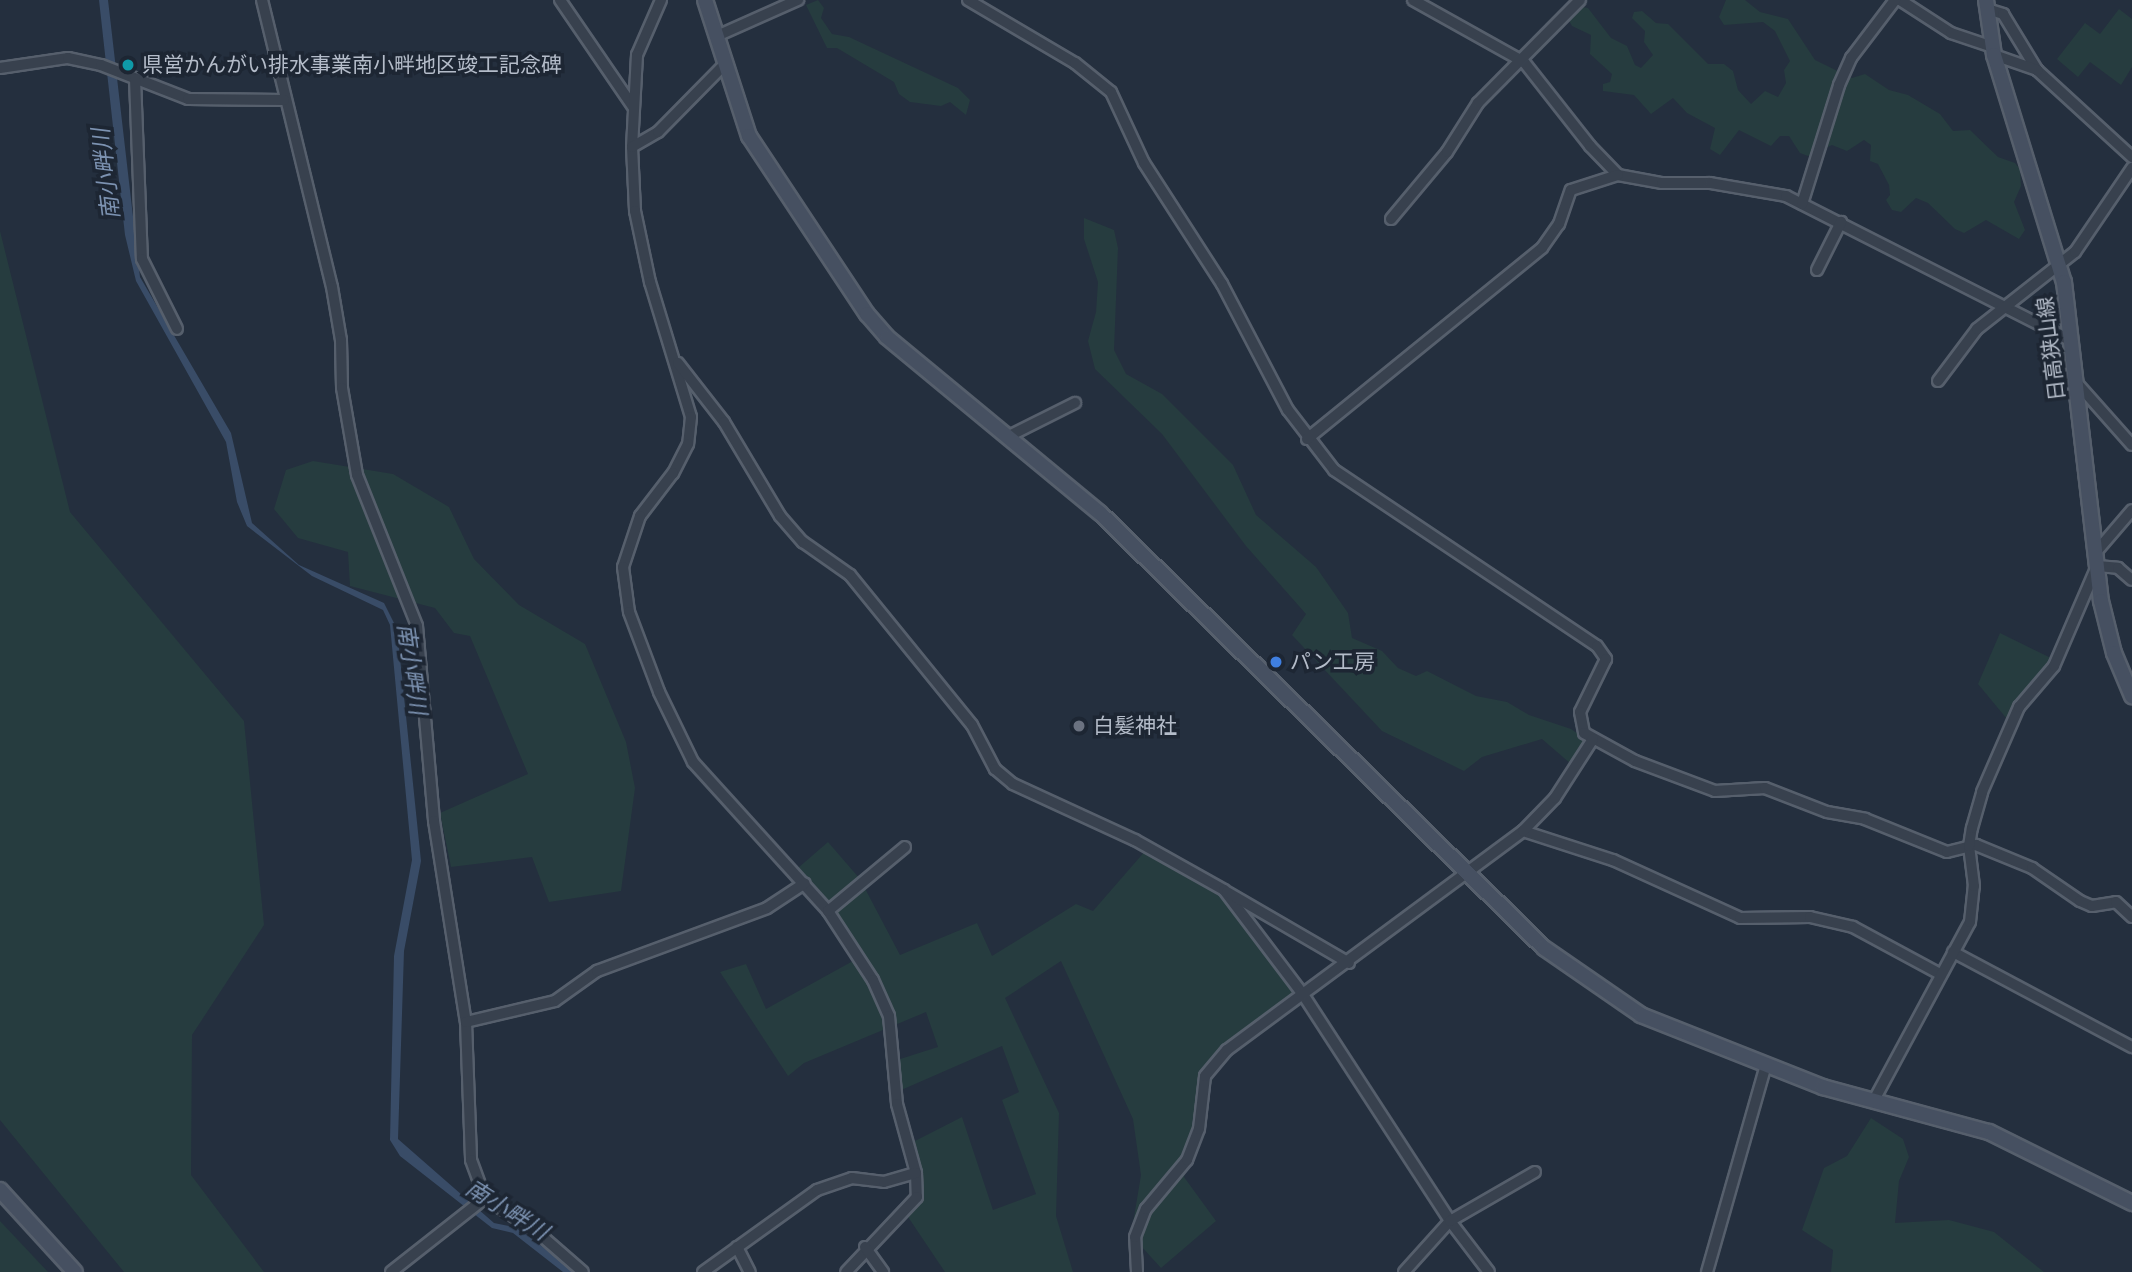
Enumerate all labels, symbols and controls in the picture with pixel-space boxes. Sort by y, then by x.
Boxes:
place label: 県営かんがい排水事業南小畔地区竣工記念碑 [142,52,562,78]
marker: 県営かんがい排水事業南小畔地区竣工記念碑 [120,57,136,73]
water label: 南小畔川 [87,127,125,221]
street label: 日高狭山線 [2032,295,2070,403]
water label: 南小畔川 [392,622,432,716]
place label: パン工房 [1290,649,1374,675]
marker: パン工房 [1268,654,1284,670]
place label: 白髪神社 [1093,713,1177,739]
marker: 白髪神社 [1071,718,1087,734]
water label: 南小畔川 [461,1174,553,1246]

